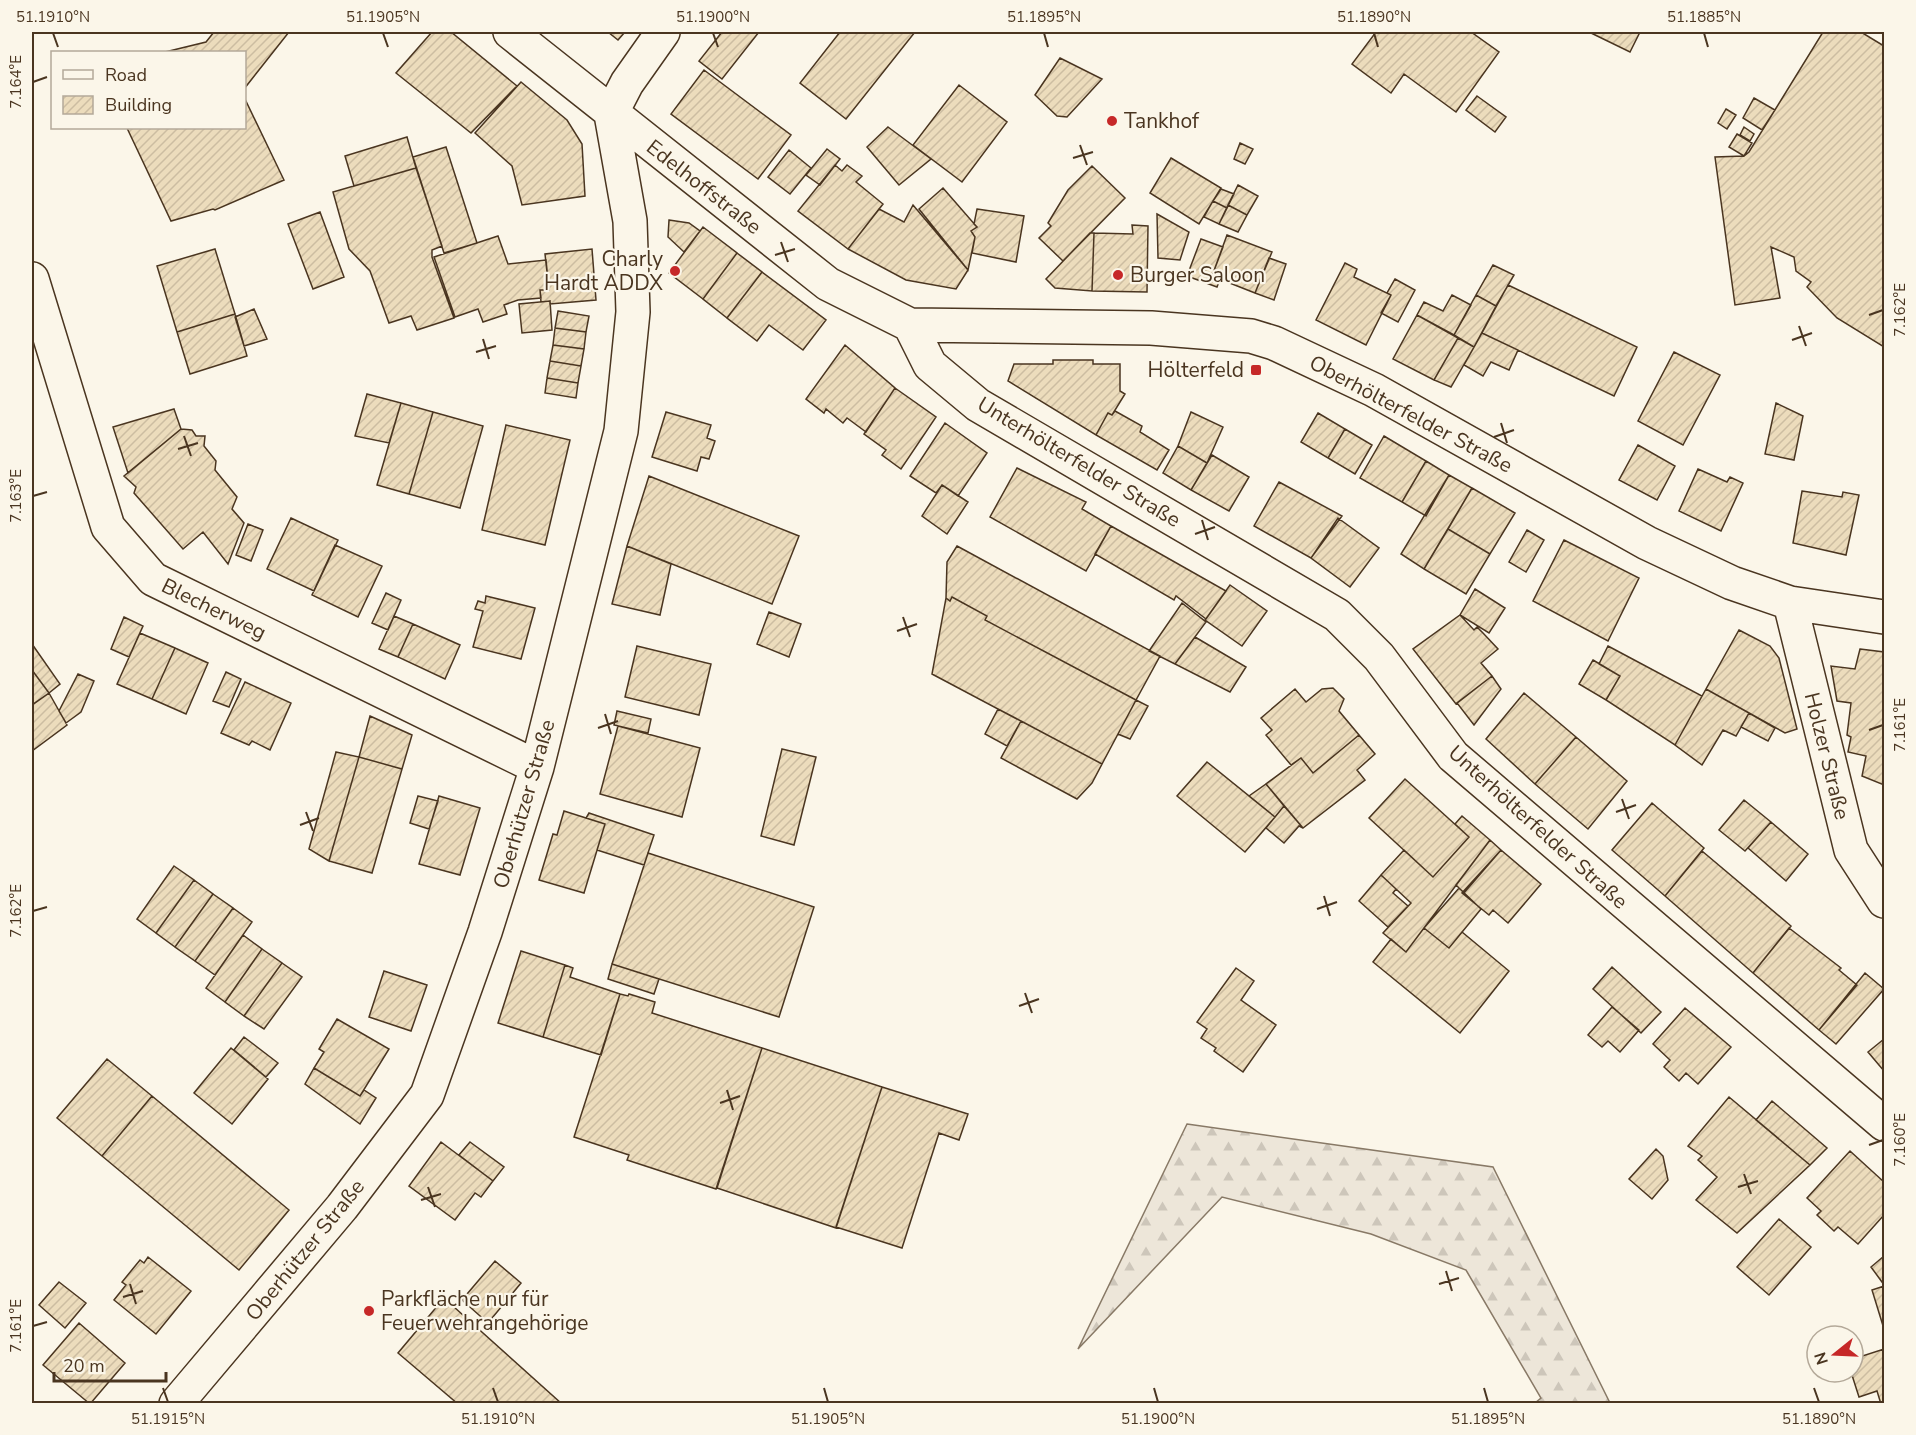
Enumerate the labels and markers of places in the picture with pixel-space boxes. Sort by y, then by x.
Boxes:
place label: Tankhof [1124,107,1200,135]
marker: Tankhof [1105,114,1119,128]
place label: Charly Hardt ADDX [544,245,663,297]
place label: Burger Saloon [1130,261,1265,289]
marker: Charly Hardt ADDX [668,264,682,278]
marker: Burger Saloon [1111,268,1125,282]
place label: Hölterfeld [1148,356,1244,384]
marker: Hölterfeld [1249,363,1263,377]
place label: Parkfläche nur für Feuerwehrangehörige [381,1285,588,1337]
marker: Parkfläche nur für Feuerwehrangehörige [362,1304,376,1318]

